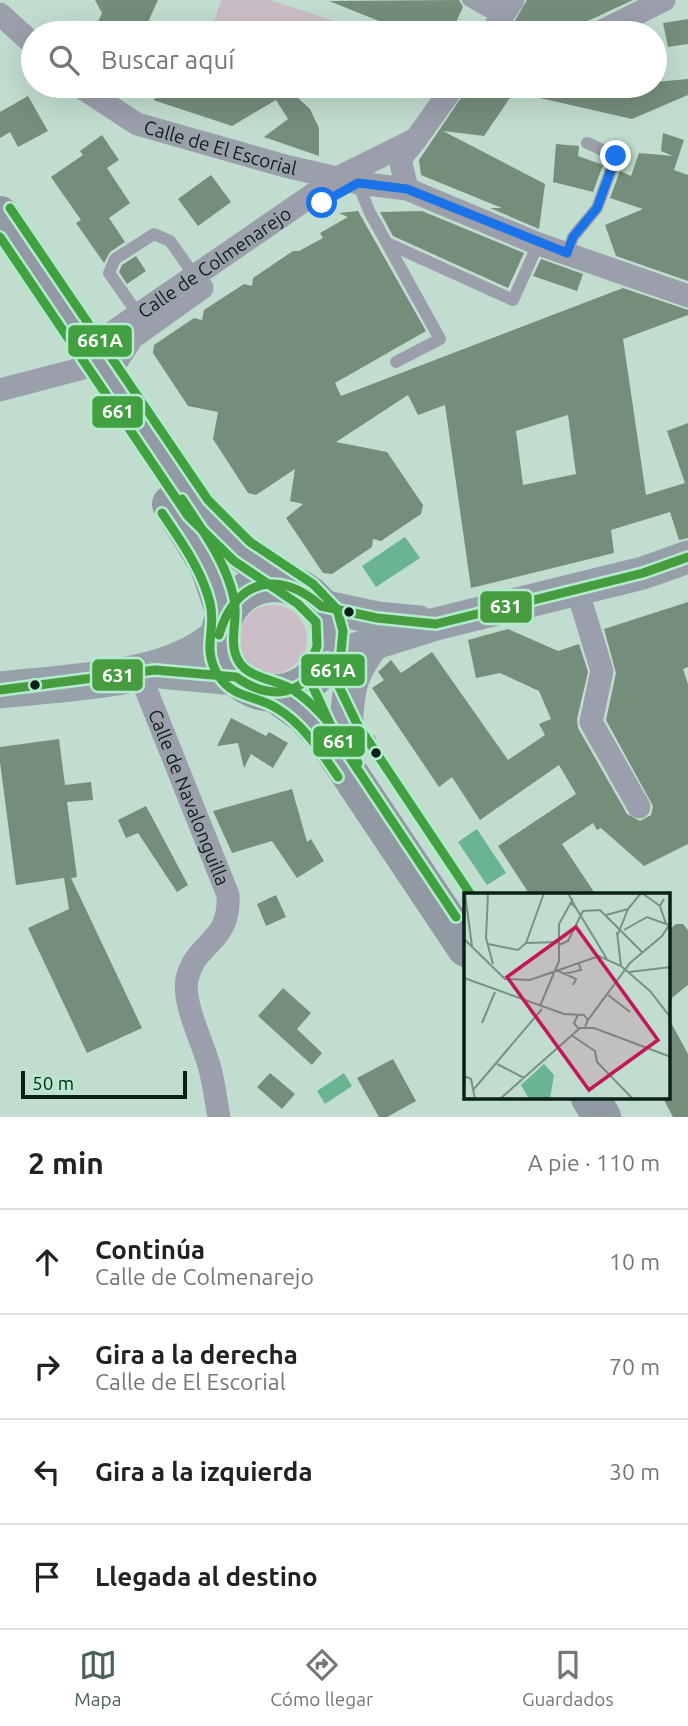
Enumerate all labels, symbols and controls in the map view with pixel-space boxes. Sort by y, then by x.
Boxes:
search box [21,21,667,98]
icon: search [45,41,83,79]
text: Buscar aquí [101,45,235,74]
street label: Calle de El Escorial [142,116,299,179]
route end [600,140,631,171]
route start [306,187,337,218]
street label: Calle de Colmenarejo [134,202,295,322]
line badge: 661A [67,324,133,358]
text: 661A [77,329,123,351]
line badge: 661 [91,395,144,429]
text: 661 [102,400,134,422]
line badge: 631 [479,590,533,624]
text: 631 [490,595,522,617]
unlabelled marker [342,605,356,619]
line badge: 661A [300,653,366,687]
line badge: 631 [91,658,144,692]
text: 661A [310,659,356,681]
text: 631 [102,664,134,686]
unlabelled marker [28,678,42,692]
street label: Calle de Navalonguilla [144,706,234,889]
line badge: 661 [312,725,366,758]
text: 661 [323,730,355,752]
unlabelled marker [369,746,383,760]
inset map [464,893,670,1100]
scale bar [21,1068,187,1100]
text: 50 m [32,1072,74,1094]
text: 2 min [28,1146,104,1180]
text: A pie · 110 m [528,1150,660,1175]
text: Continúa [95,1235,205,1264]
icon: ahead [28,1243,66,1281]
text: 10 m [609,1249,660,1274]
text: Calle de Colmenarejo [95,1264,314,1289]
text: Gira a la derecha [95,1340,298,1369]
icon: right [28,1348,66,1386]
text: 70 m [609,1354,660,1379]
text: Calle de El Escorial [95,1369,286,1394]
icon: left [28,1453,66,1491]
text: Gira a la izquierda [95,1457,313,1486]
text: 30 m [609,1459,660,1484]
icon: arrive [28,1558,66,1596]
text: Llegada al destino [95,1562,318,1591]
tab: Mapa [74,1646,122,1710]
tab: Cómo llegar [270,1646,373,1710]
tab: Guardados [522,1646,614,1710]

